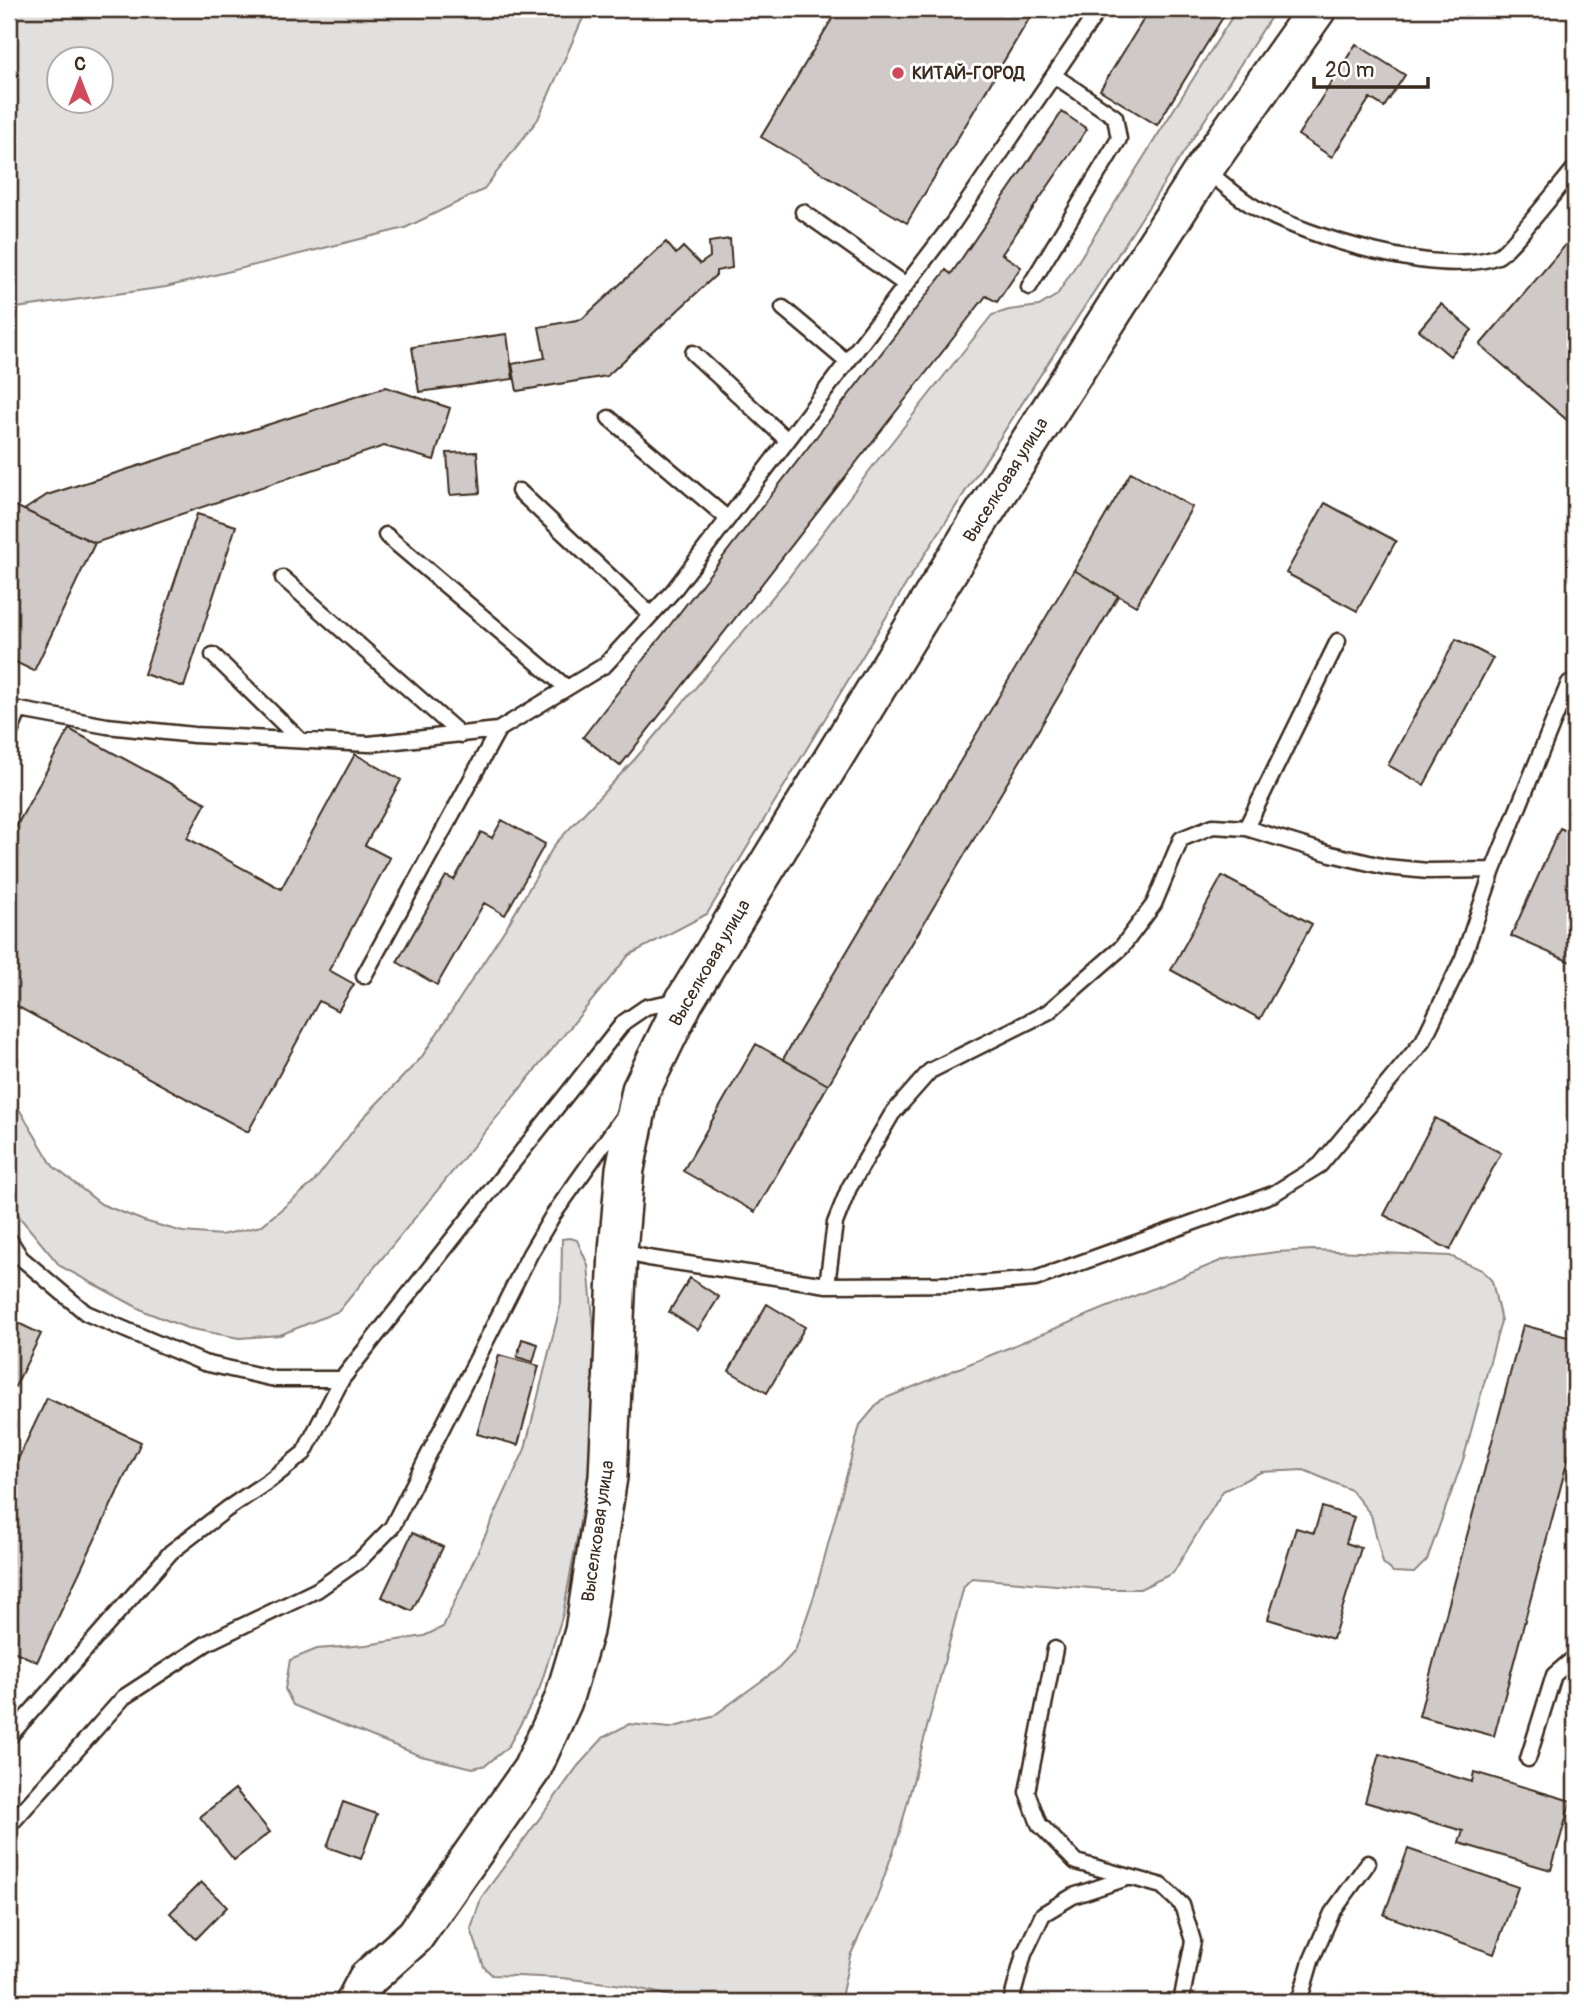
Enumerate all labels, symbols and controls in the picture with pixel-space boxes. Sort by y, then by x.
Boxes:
north arrow [46,46,116,116]
scale bar [1314,46,1428,90]
text: С [74,52,86,76]
text: 20 m [1325,57,1374,84]
place label: КИТАЙ-ГОРОД [912,62,1026,85]
marker: КИТАЙ-ГОРОД [890,65,906,81]
street label: Выселковая улица [958,413,1054,547]
street label: Выселковая улица [664,895,756,1031]
street label: Выселковая улица [577,1459,619,1603]

